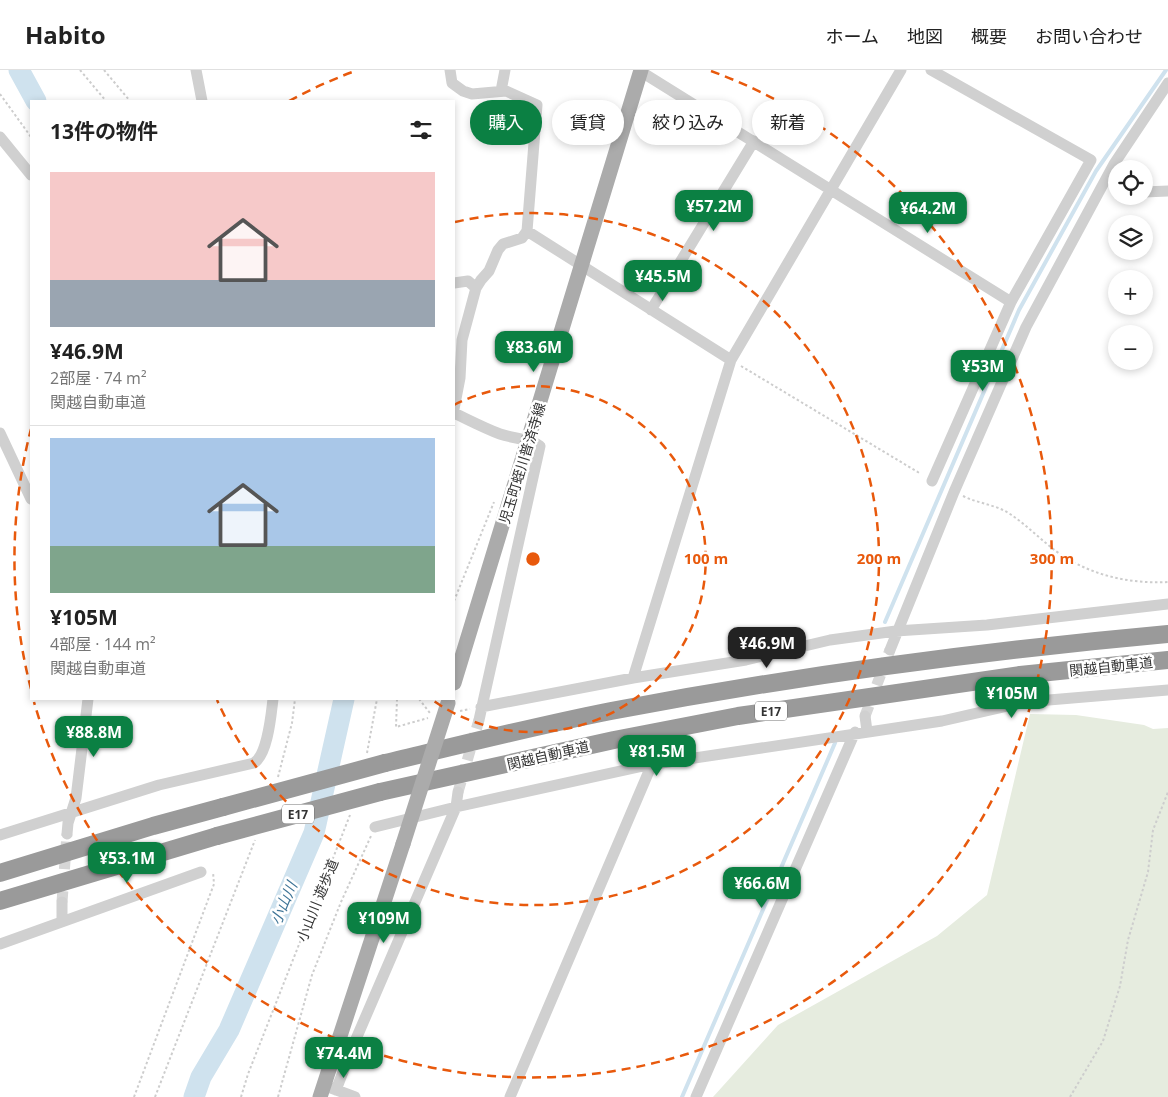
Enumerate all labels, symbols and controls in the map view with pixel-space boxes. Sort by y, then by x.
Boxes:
text: Habito [25,18,106,51]
text: ホーム [826,24,879,48]
text: 地図 [907,24,943,48]
text: 概要 [971,24,1007,48]
text: お問い合わせ [1035,24,1143,48]
chip: 購入 [470,100,542,145]
chip: 賃貸 [552,100,624,145]
chip: 絞り込み [634,100,742,145]
chip: 新着 [752,100,824,145]
icon: filters [407,116,435,144]
text: 13件の物件 [50,117,158,145]
map controls [1108,160,1153,370]
button: locate [1108,160,1153,205]
pin: ¥57.2M [673,190,755,232]
pin: ¥64.2M [887,191,969,234]
text: ¥57.2M [686,195,742,217]
text: ¥64.2M [900,197,956,219]
icon: home [198,205,288,295]
button: layers [1108,215,1153,260]
pin: ¥45.5M [622,260,704,302]
text: ¥45.5M [635,265,691,287]
button: + [1108,270,1153,315]
button: − [1108,325,1153,370]
pin: ¥83.6M [493,330,575,373]
text: ¥83.6M [506,336,562,358]
text: ¥46.9M [50,337,124,365]
pin: ¥53M [953,350,1013,392]
text: ¥53M [962,355,1004,377]
text: 2部屋 · 74 m² [50,367,147,389]
text: 関越自動車道 [50,391,146,413]
street label: 児玉町蛭川普済寺線 [494,400,550,526]
icon: home [198,470,288,560]
text: 100 m [684,548,728,568]
text: 200 m [857,548,901,568]
text: 300 m [1030,548,1074,568]
centre of rings [524,550,542,568]
text: ¥105M [50,603,118,631]
pin: ¥46.9M [726,626,808,669]
text: ¥46.9M [739,632,795,654]
text: 4部屋 · 144 m² [50,633,156,655]
street label: 関越自動車道 [1068,652,1154,680]
text: 関越自動車道 [50,657,146,679]
pin: ¥105M [977,676,1047,719]
text: ¥105M [986,682,1038,704]
road number: E17 [755,701,787,720]
pin: ¥88.8M [53,716,135,758]
text: ¥88.8M [66,721,122,743]
pin: ¥81.5M [616,734,698,777]
street label: 関越自動車道 [505,736,591,774]
text: ¥81.5M [629,740,685,762]
road number: E17 [282,804,314,824]
pin: ¥53.1M [86,842,168,884]
text: ¥53.1M [99,847,155,869]
street label: 小山川 遊歩道 [292,856,342,944]
pin: ¥66.6M [721,866,803,909]
text: ¥66.6M [734,872,790,894]
water label: 小山川 [265,877,302,928]
pin: ¥109M [349,902,419,944]
text: ¥109M [358,907,410,929]
pin: ¥74.4M [303,1036,385,1079]
text: ¥74.4M [316,1042,372,1064]

